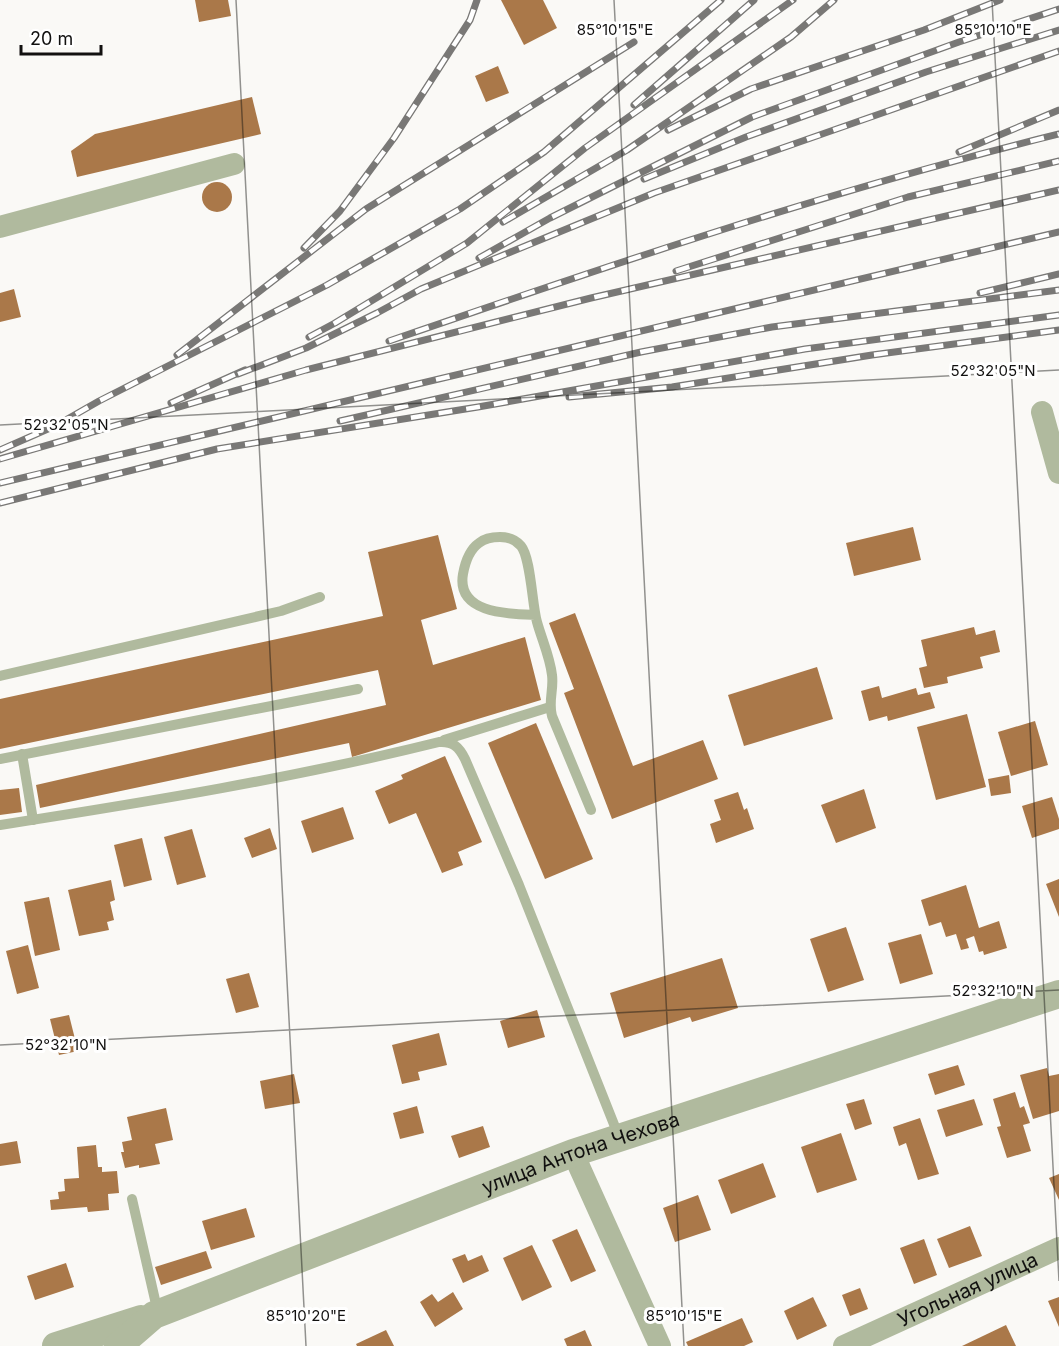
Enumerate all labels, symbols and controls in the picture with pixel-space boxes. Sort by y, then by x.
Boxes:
scale bar [21,18,100,56]
text: 85°10'15"E [577,20,653,39]
text: 85°10'10"E [955,20,1031,39]
text: 20 m [30,28,73,49]
text: 52°32'05"N [951,361,1035,380]
text: 52°32'05"N [24,415,108,434]
text: 52°32'10"N [952,981,1034,1000]
text: 52°32'10"N [25,1035,107,1054]
street label: улица Антона Чехова [478,1107,683,1199]
street label: Угольная улица [894,1247,1042,1332]
text: 85°10'20"E [266,1306,346,1325]
text: 85°10'15"E [646,1306,722,1325]

